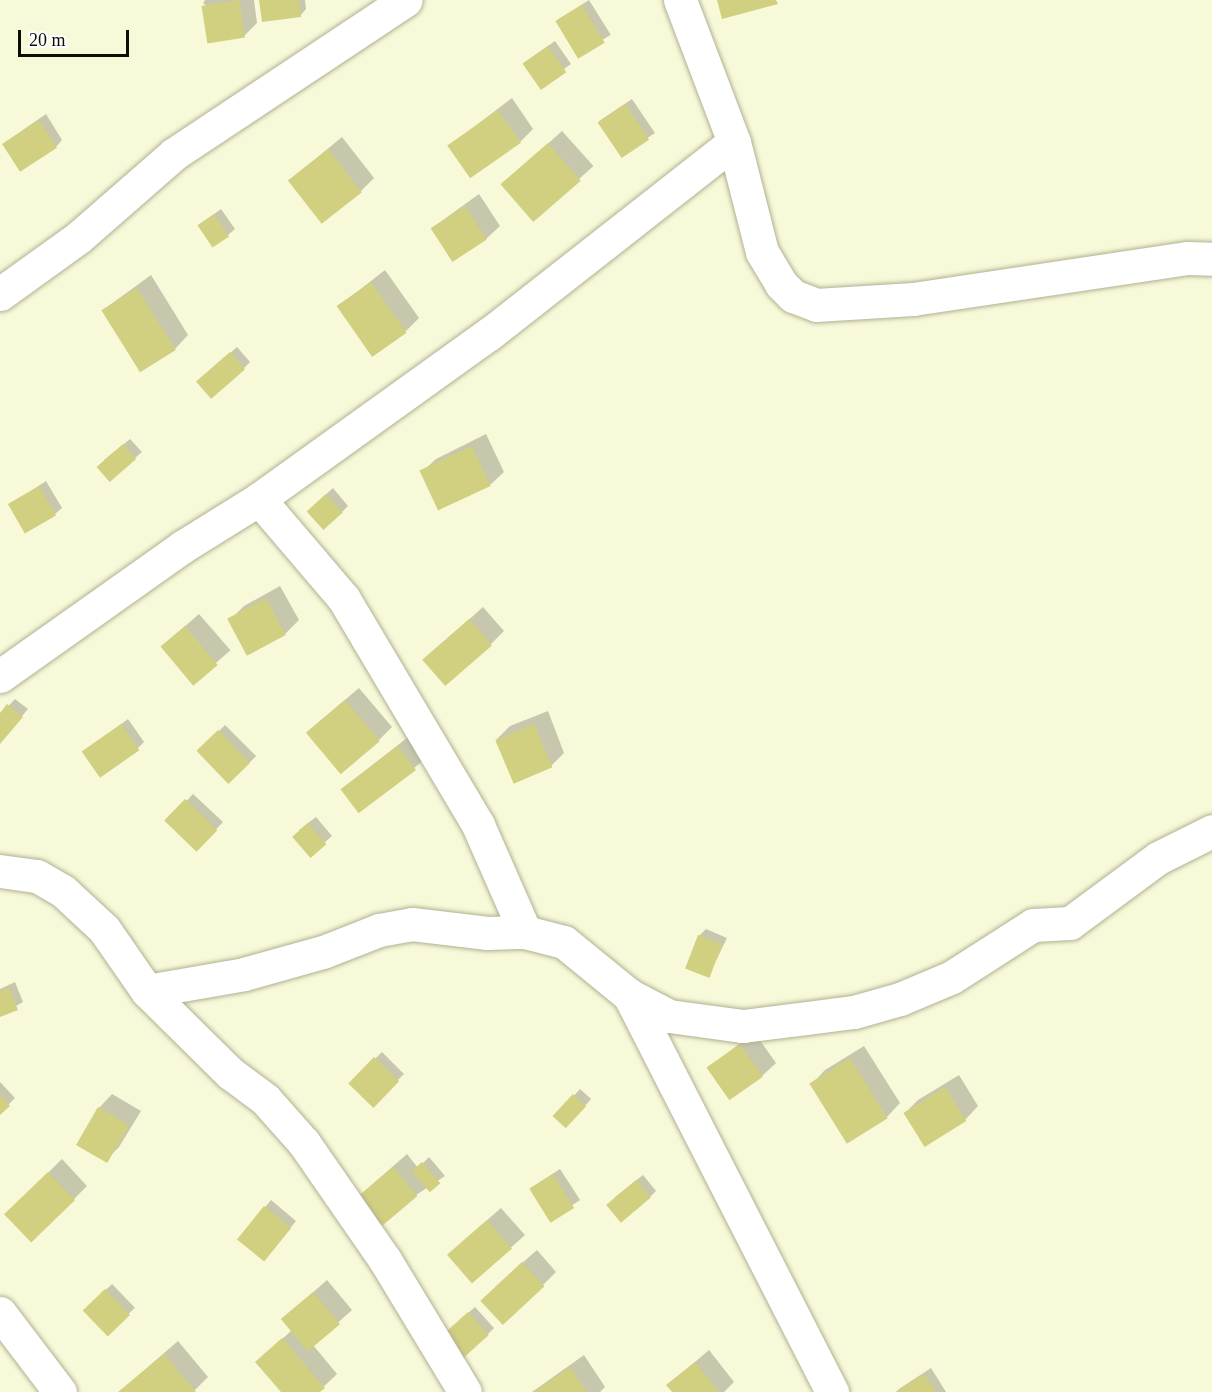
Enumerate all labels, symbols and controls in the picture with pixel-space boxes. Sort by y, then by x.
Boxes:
scale bar [21,18,132,56]
text: 20 m [29,30,66,50]

